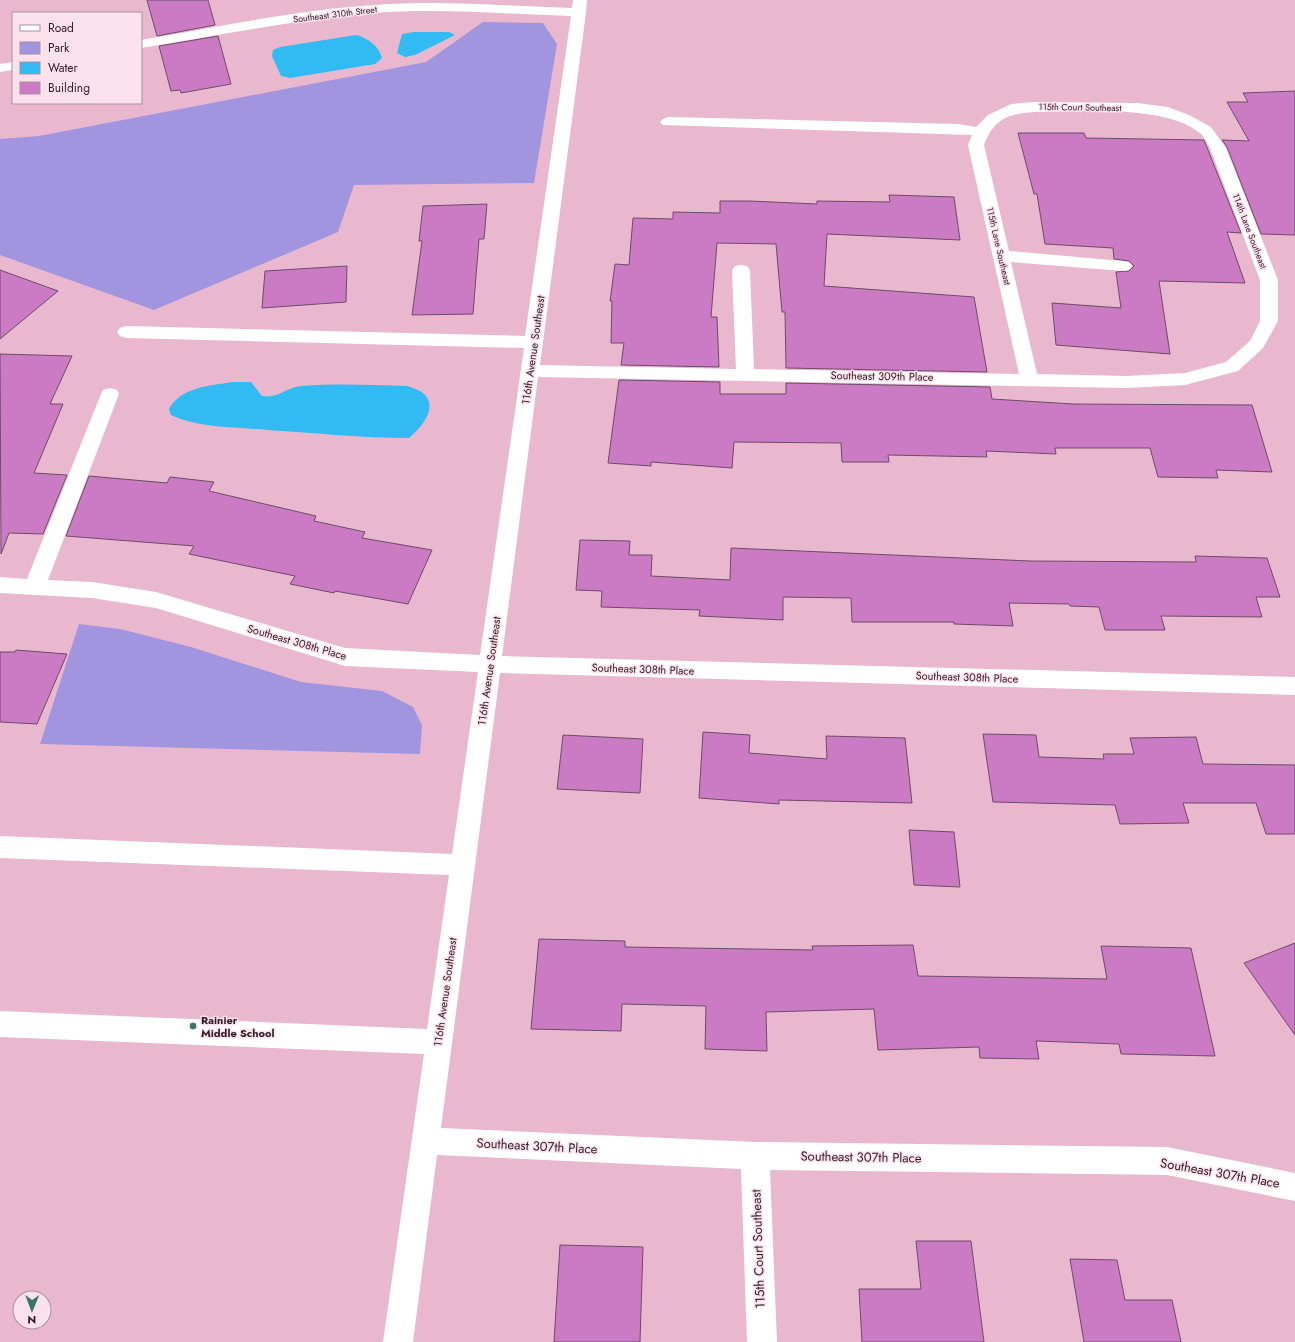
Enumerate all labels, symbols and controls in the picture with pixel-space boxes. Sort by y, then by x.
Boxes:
street label: Southeast 310th Street [292,2,378,26]
legend [12,12,142,104]
text: Road [48,19,74,37]
text: Park [48,39,70,57]
text: Water [48,59,79,77]
text: Building [48,79,90,97]
street label: 115th Court Southeast [1039,100,1122,114]
street label: 114th Lane Southeast [1230,192,1271,271]
street label: 115th Lane Southeast [984,206,1014,287]
street label: 116th Avenue Southeast [517,294,549,405]
street label: Southeast 309th Place [830,367,934,385]
street label: 116th Avenue Southeast [473,615,505,726]
street label: Southeast 308th Place [245,620,349,664]
street label: Southeast 308th Place [591,659,695,679]
street label: Southeast 308th Place [915,667,1019,687]
street label: 116th Avenue Southeast [429,936,461,1047]
place label: Rainier Middle School [201,1012,275,1041]
marker: Rainier Middle School [188,1021,198,1031]
street label: Southeast 307th Place [476,1133,598,1159]
street label: Southeast 307th Place [800,1146,922,1168]
street label: Southeast 307th Place [1159,1153,1282,1193]
street label: 115th Court Southeast [746,1188,770,1309]
north arrow [12,1290,52,1330]
text: N [27,1312,36,1328]

